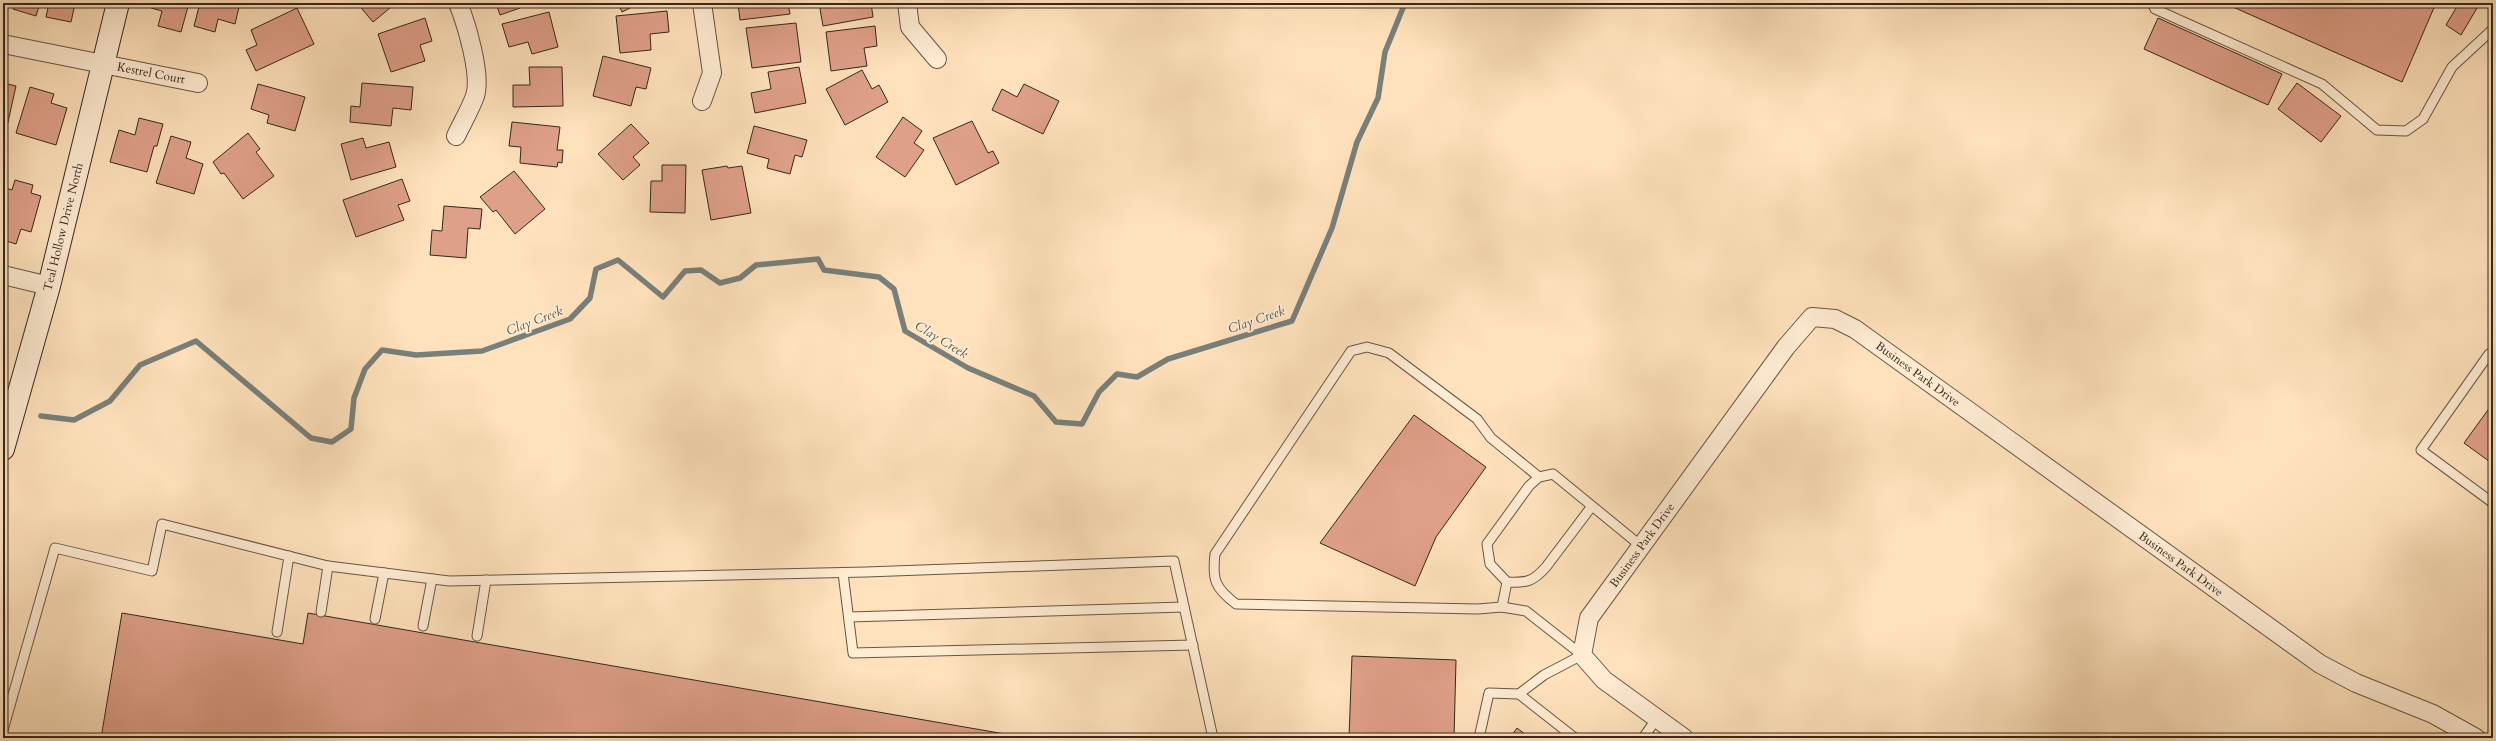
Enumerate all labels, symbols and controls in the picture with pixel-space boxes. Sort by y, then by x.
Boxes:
street label: Kestrel Court [116,59,186,87]
street label: Teal Hollow Drive North [39,161,87,293]
water label: Clay Creek [503,302,566,340]
water label: Clay Creek [1225,302,1288,338]
water label: Clay Creek [911,317,972,363]
street label: Business Park Drive [1872,338,1964,410]
street label: Business Park Drive [1606,499,1678,591]
street label: Business Park Drive [2135,528,2227,600]

